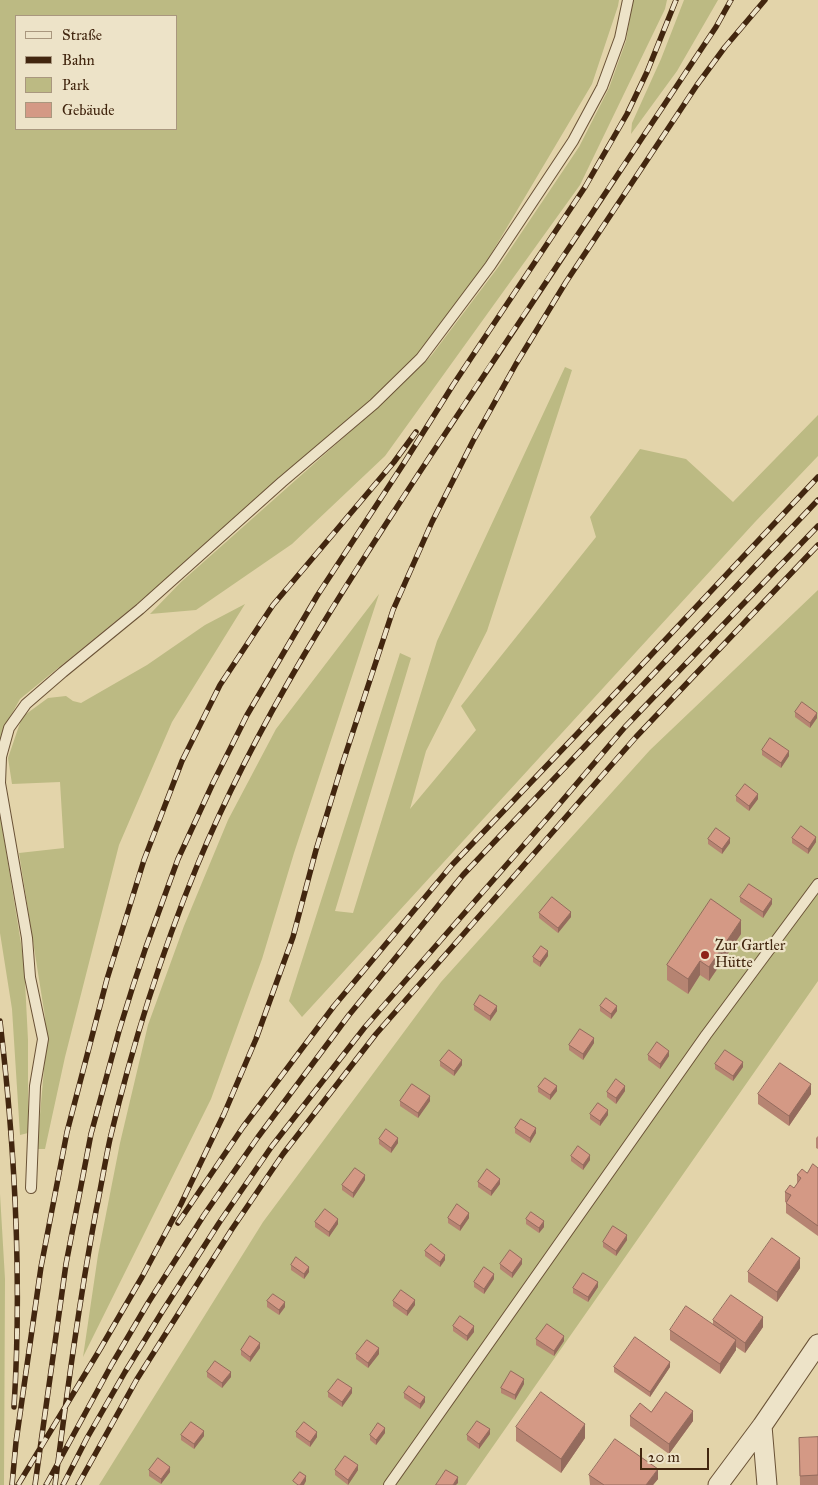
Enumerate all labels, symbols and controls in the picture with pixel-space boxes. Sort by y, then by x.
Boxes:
legend [15,15,178,130]
text: Straße [62,26,102,44]
text: Bahn [62,51,95,69]
text: Park [62,76,89,94]
text: Gebäude [62,101,115,119]
place label: Zur Gartler Hütte [715,937,785,972]
marker: Zur Gartler Hütte [699,949,711,961]
scale bar [643,1438,712,1470]
text: 20 m [648,1448,680,1466]

